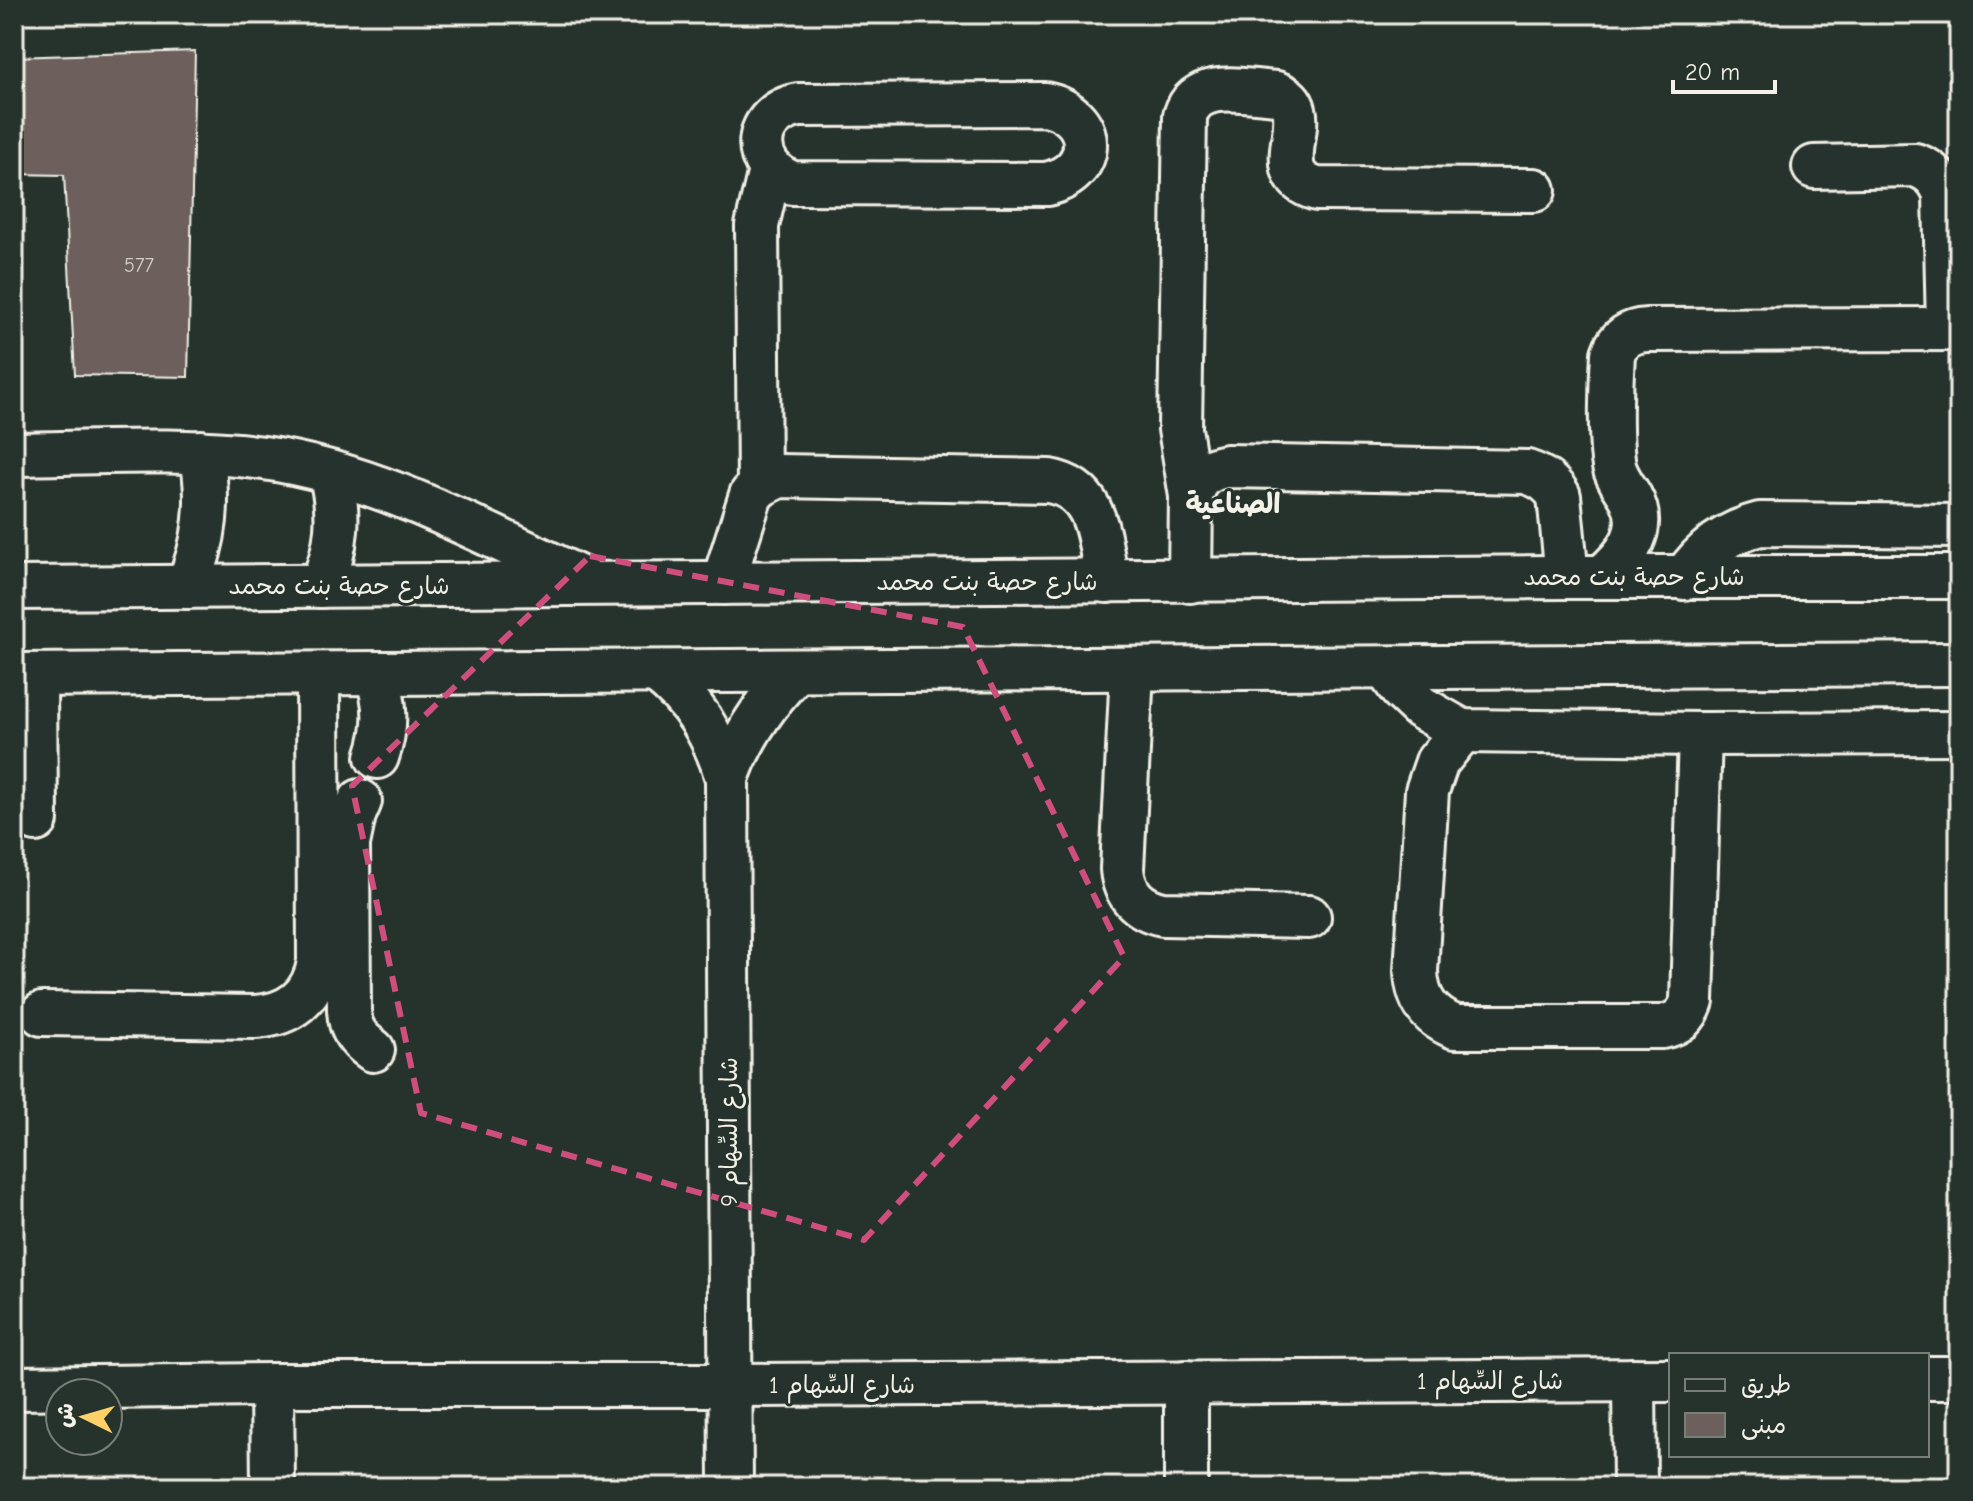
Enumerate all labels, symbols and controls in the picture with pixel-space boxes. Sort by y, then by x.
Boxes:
scale bar [1673,44,1775,94]
text: 20 m [1685,58,1740,86]
house number: 577 [124,254,154,277]
district label: الصناعية [1185,488,1281,520]
street label: شارع حصة بنت محمد [1523,563,1745,594]
street label: شارع حصة بنت محمد [876,568,1098,599]
street label: شارع حصة بنت محمد [228,572,450,603]
street label: شارع السِّهام 9 [715,1057,748,1207]
legend [1669,1353,1929,1457]
street label: شارع السِّهام 1 [1417,1367,1563,1400]
street label: شارع السِّهام 1 [769,1371,915,1404]
text: طريق [1741,1371,1791,1399]
north arrow [44,1377,124,1457]
text: ش [51,1402,79,1429]
text: مبنى [1741,1411,1786,1440]

